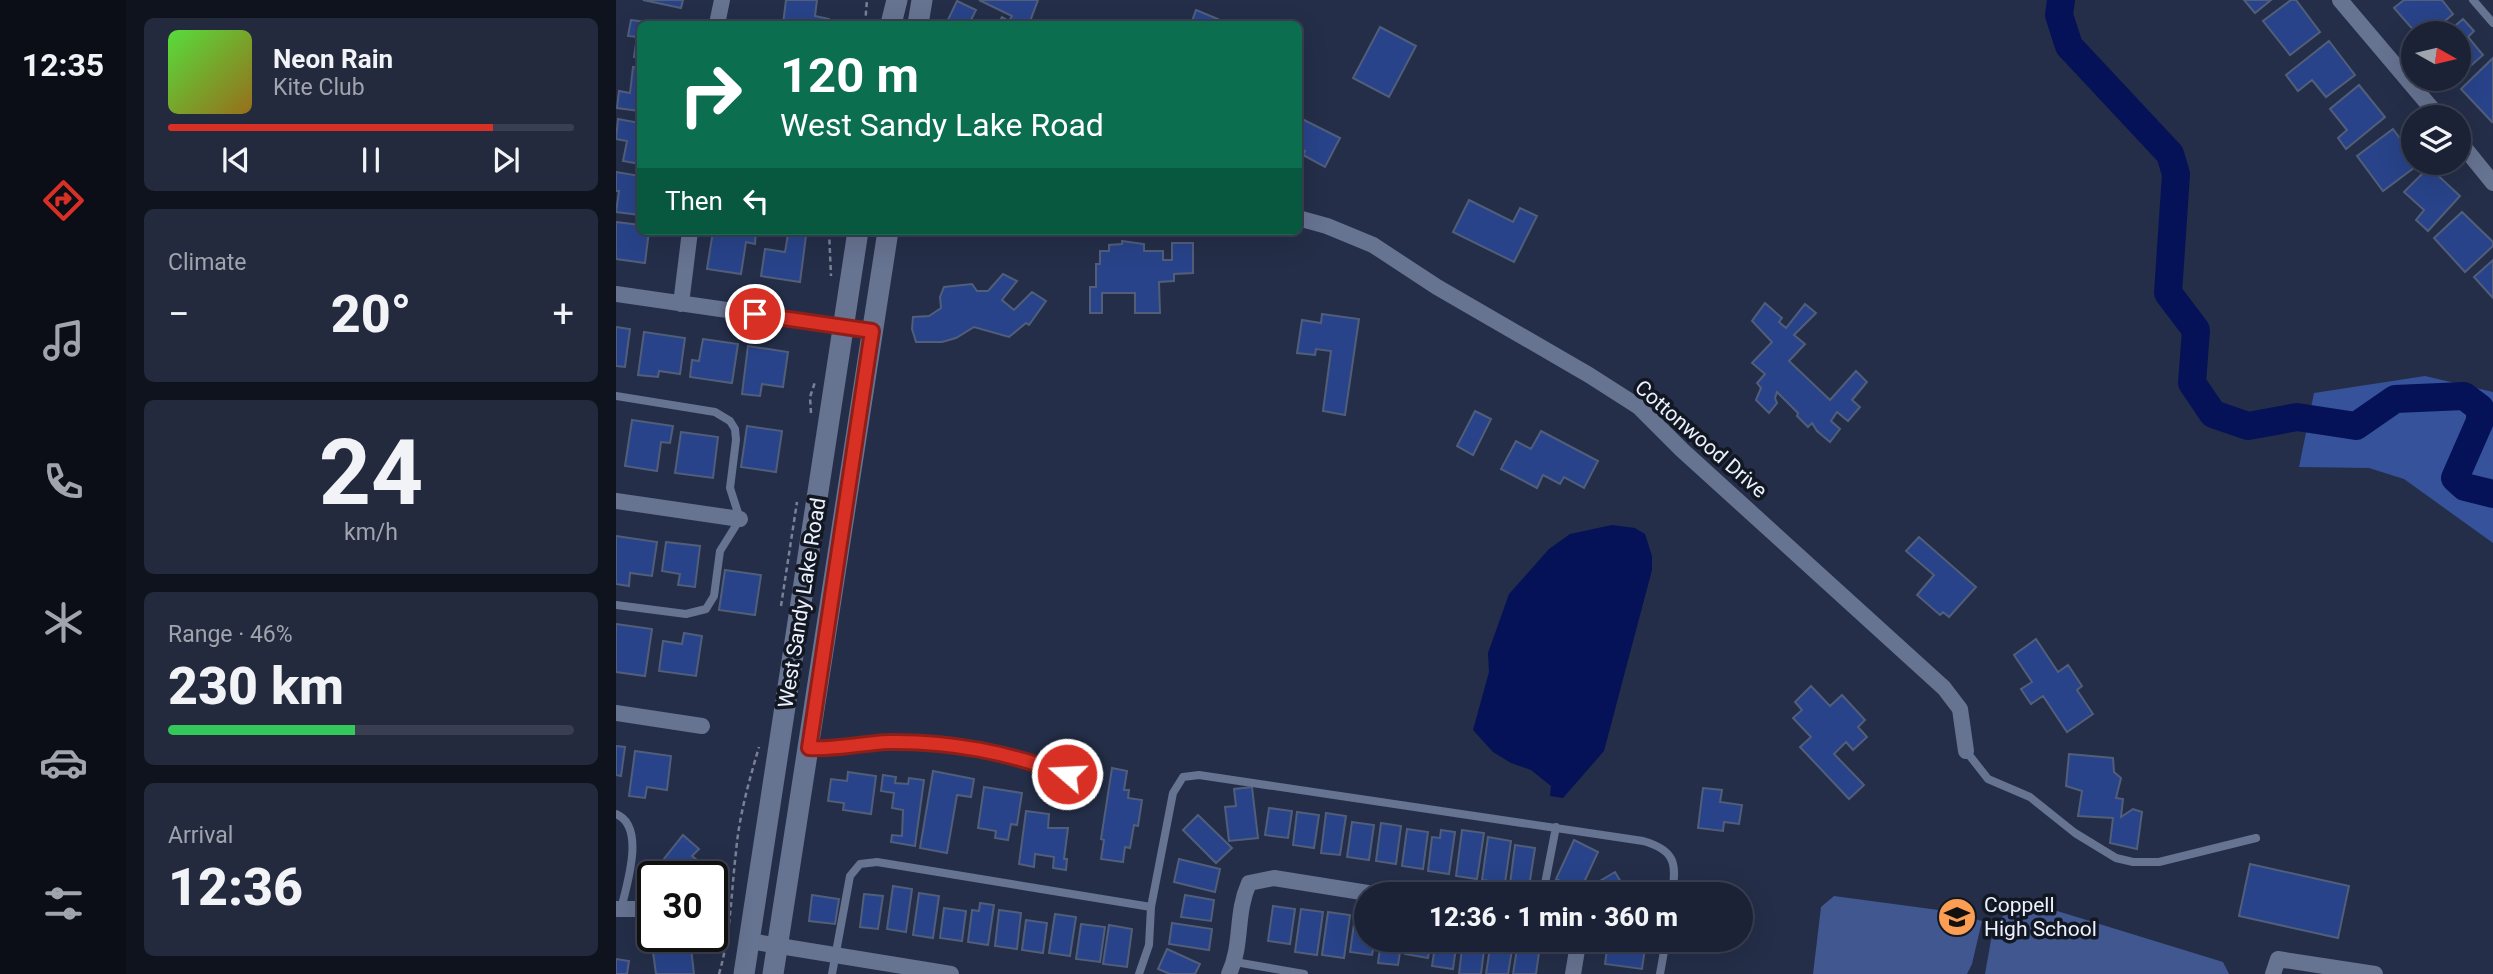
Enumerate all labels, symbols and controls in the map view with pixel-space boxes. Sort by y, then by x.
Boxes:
north arrow [2401,21,2471,91]
map controls [2401,21,2471,175]
text: Neon Rain [273,44,393,74]
text: 12:35 [22,46,104,84]
text: 120 m [780,47,919,104]
icon: right [665,49,756,140]
text: Kite Club [273,74,365,101]
button: layers [2401,105,2471,175]
text: West Sandy Lake Road [780,106,1104,144]
icon: previous [217,141,255,179]
icon: pause [352,141,390,179]
icon: next [487,141,525,179]
icon: directions [39,176,88,225]
icon: left [737,182,775,220]
text: Then [665,186,723,216]
text: Climate [168,249,247,276]
text: 20° [331,284,411,345]
pin [725,284,785,344]
text: − [168,292,190,336]
text: + [552,292,574,336]
icon: arrive [736,295,774,333]
icon: music [39,316,88,365]
street label: Cottonwood Drive [1630,375,1772,503]
text: 24 [319,420,423,526]
icon: phone [39,457,88,506]
street label: West Sandy Lake Road [774,496,830,710]
text: km/h [344,519,398,546]
icon: climate [39,598,88,647]
text: Range · 46% [168,621,293,648]
text: 230 km [168,656,344,717]
position arrow [1030,737,1104,811]
icon: car [39,738,88,787]
text: Arrival [168,822,233,849]
text: 12:36 [168,857,303,918]
speed limit sign: 30 [637,861,728,952]
icon: filters [39,879,88,928]
place label: Coppell High School [1984,893,2097,941]
school or university icon: Coppell High School [1936,896,1978,938]
text: 12:36 · 1 min · 360 m [1429,902,1678,932]

